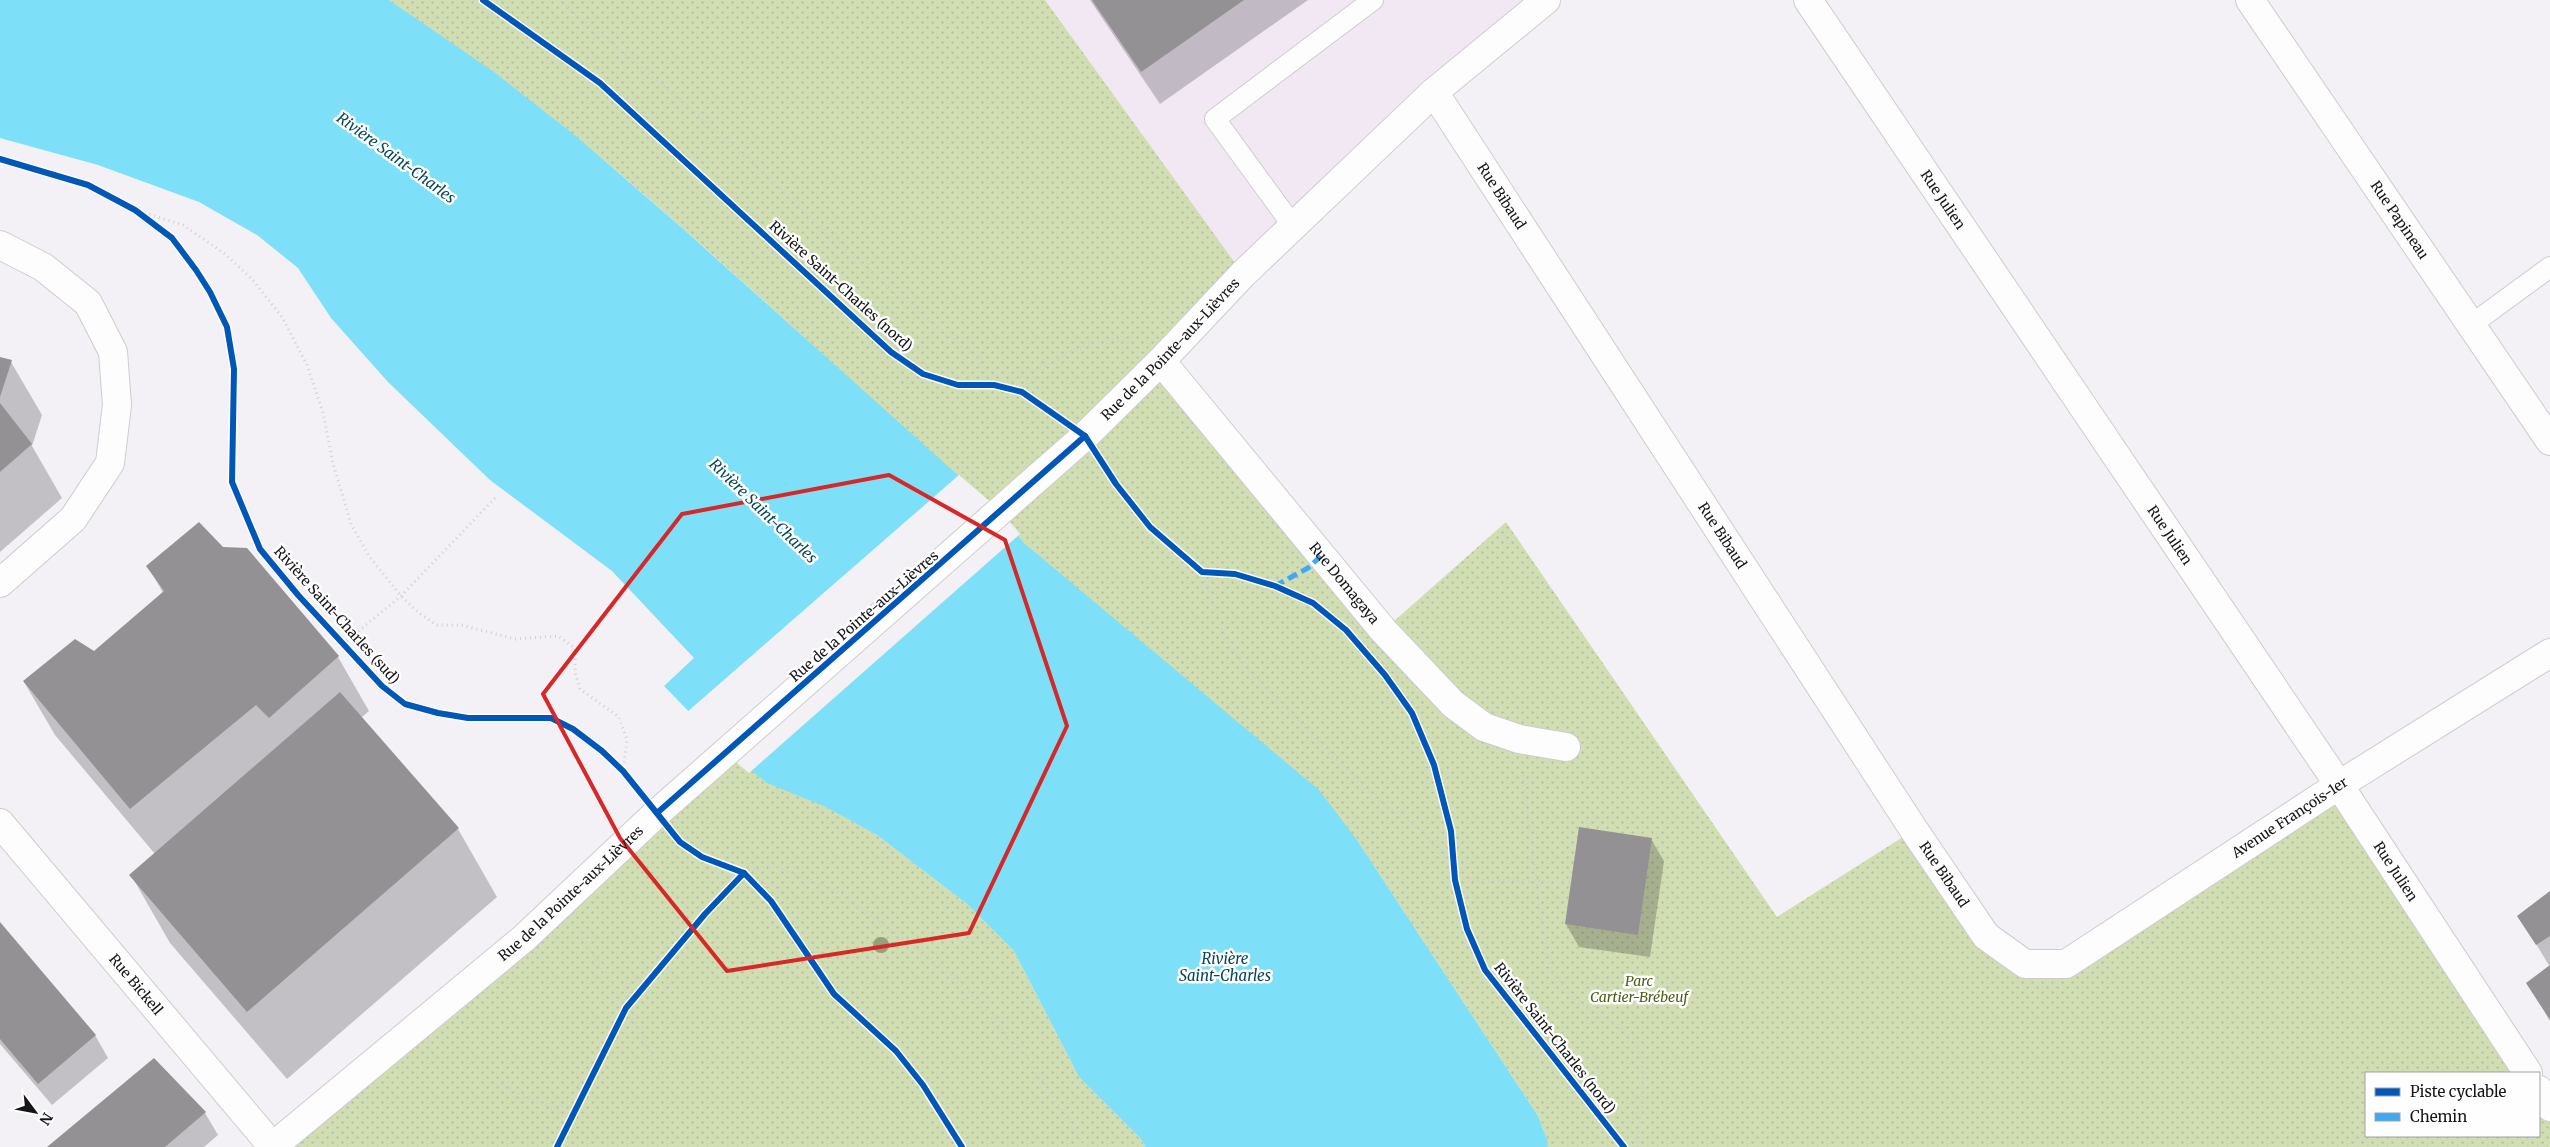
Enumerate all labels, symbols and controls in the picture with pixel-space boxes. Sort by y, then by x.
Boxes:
water label: Rivière Saint-Charles [333,108,459,207]
street label: Rue Bibaud [1473,159,1530,233]
street label: Rue Julien [1917,166,1969,233]
street label: Rue Papineau [2367,177,2433,263]
street label: Rivière Saint-Charles (nord) [766,217,916,355]
street label: Rue de la Pointe-aux-Lièvres [1097,274,1244,424]
water label: Rivière Saint-Charles [706,454,821,567]
street label: Rue Bibaud [1694,499,1751,573]
street label: Rue Julien [2143,502,2196,568]
street label: Rue Domagaya [1305,539,1384,628]
street label: Rivière Saint-Charles (sud) [270,542,404,688]
street label: Rue de la Pointe-aux-Lièvres [786,546,942,686]
street label: Avenue François-1er [2227,773,2351,862]
street label: Rue de la Pointe-aux-Lièvres [494,822,647,965]
street label: Rue Bibaud [1915,838,1973,911]
street label: Rue Julien [2370,838,2422,905]
water label: Rivière Saint-Charles [1179,949,1271,985]
street label: Rue Bickell [105,950,167,1019]
street label: Rivière Saint-Charles (nord) [1490,959,1620,1117]
park label: Parc Cartier-Brébeuf [1590,972,1690,1006]
legend [2365,1072,2540,1137]
text: Piste cyclable [2410,1082,2507,1101]
north arrow [10,1087,60,1137]
text: Chemin [2410,1107,2467,1126]
text: N [35,1109,57,1128]

